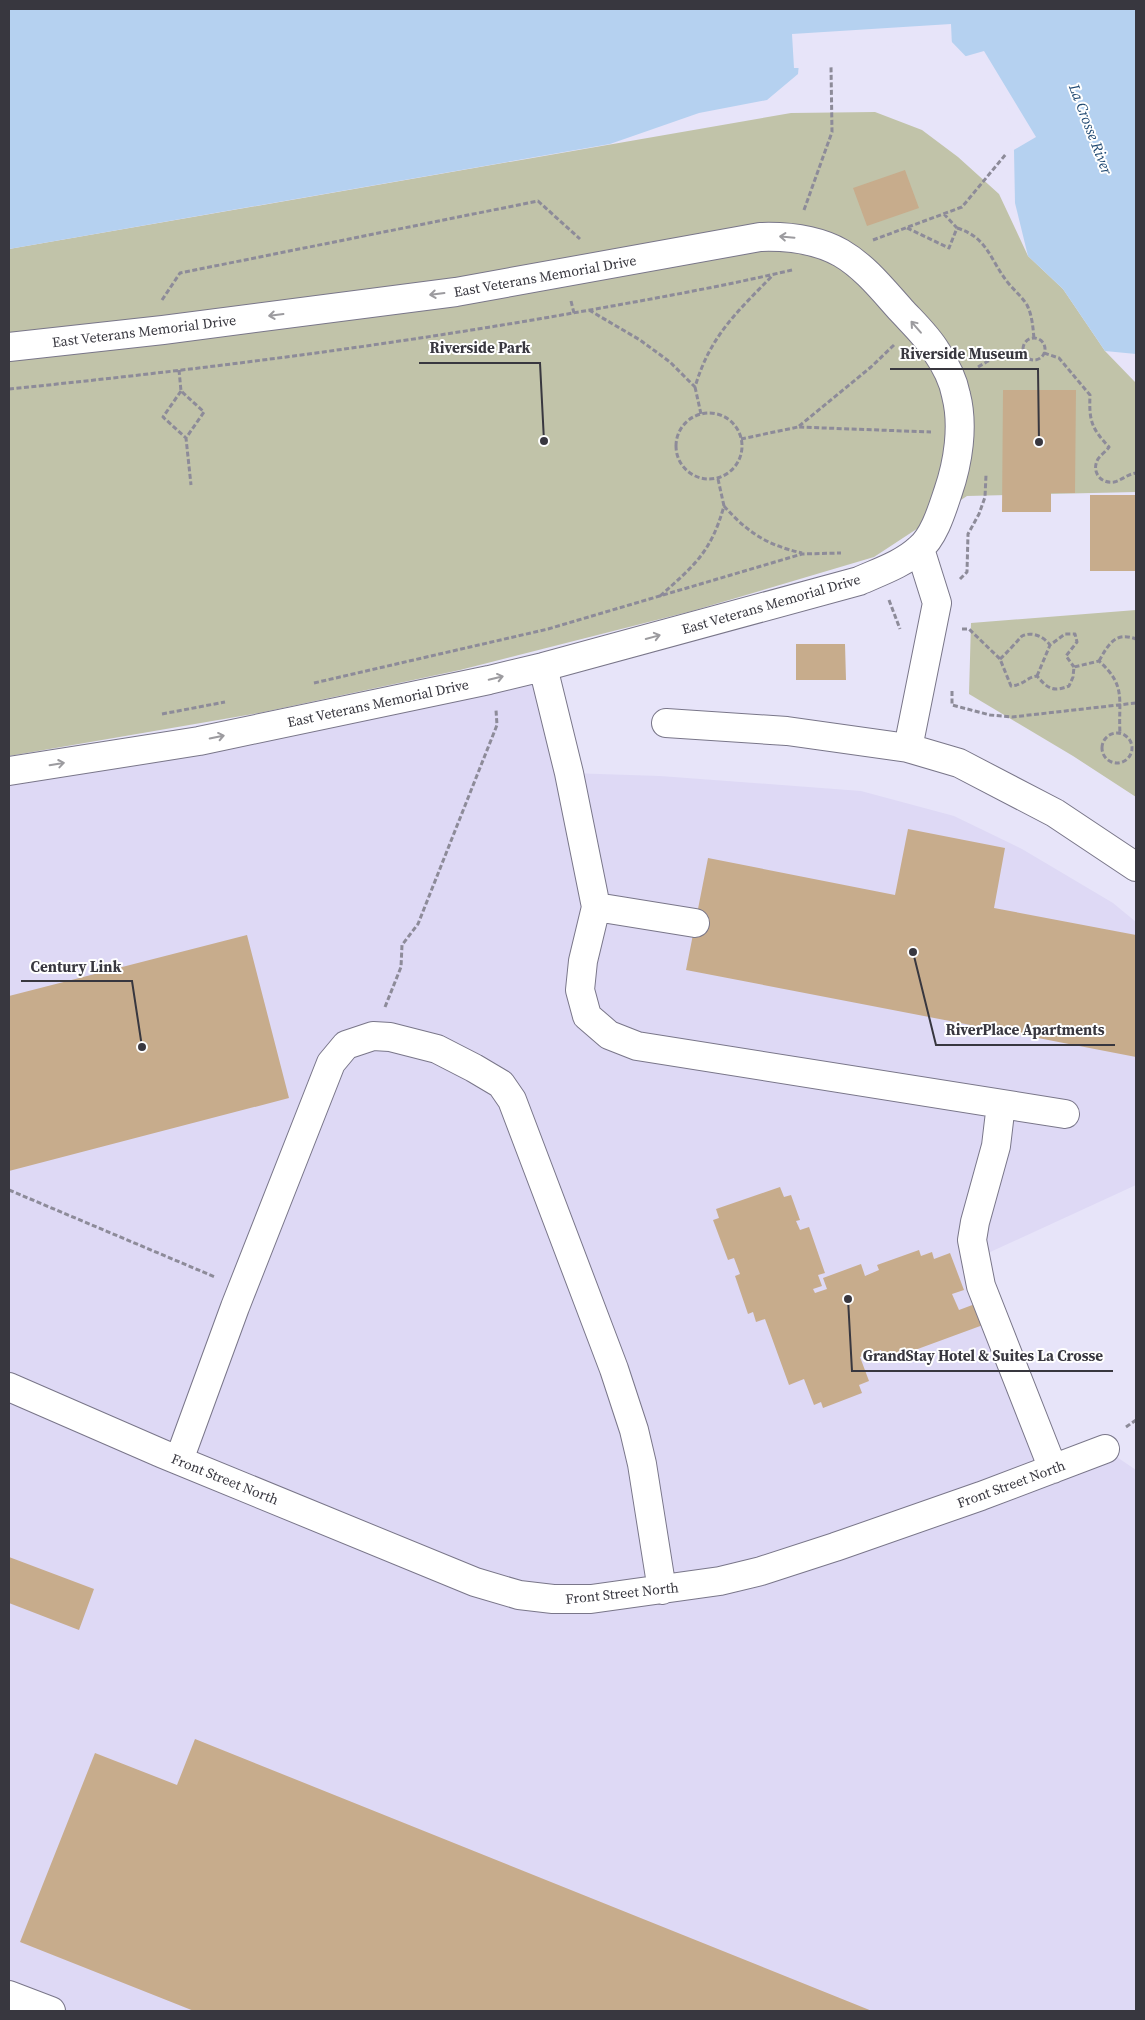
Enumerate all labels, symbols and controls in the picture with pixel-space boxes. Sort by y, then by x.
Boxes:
water label: La Crosse River [1064,80,1118,178]
one-way arrow [779,232,795,242]
street label: East Veterans Memorial Drive [452,250,638,302]
one-way arrow [429,289,445,299]
street label: East Veterans Memorial Drive [51,310,237,352]
one-way arrow [268,311,284,321]
one-way arrow [911,321,922,334]
callout: Riverside Park [419,333,540,363]
text: Riverside Park [430,337,530,358]
callout: Riverside Museum [890,339,1038,369]
text: Riverside Museum [900,343,1028,364]
street label: East Veterans Memorial Drive [679,569,863,639]
one-way arrow [645,632,661,642]
one-way arrow [488,673,504,682]
street label: East Veterans Memorial Drive [285,674,471,732]
one-way arrow [209,732,225,741]
one-way arrow [49,758,65,768]
callout: Century Link [21,951,132,981]
text: Century Link [31,956,121,977]
callout: RiverPlace Apartments [936,1015,1115,1045]
text: RiverPlace Apartments [946,1019,1105,1040]
callout: GrandStay Hotel & Suites La Crosse [852,1341,1113,1371]
text: GrandStay Hotel & Suites La Crosse [863,1345,1103,1366]
street label: Front Street North [168,1448,282,1510]
street label: Front Street North [954,1455,1068,1513]
street label: Front Street North [564,1577,680,1609]

